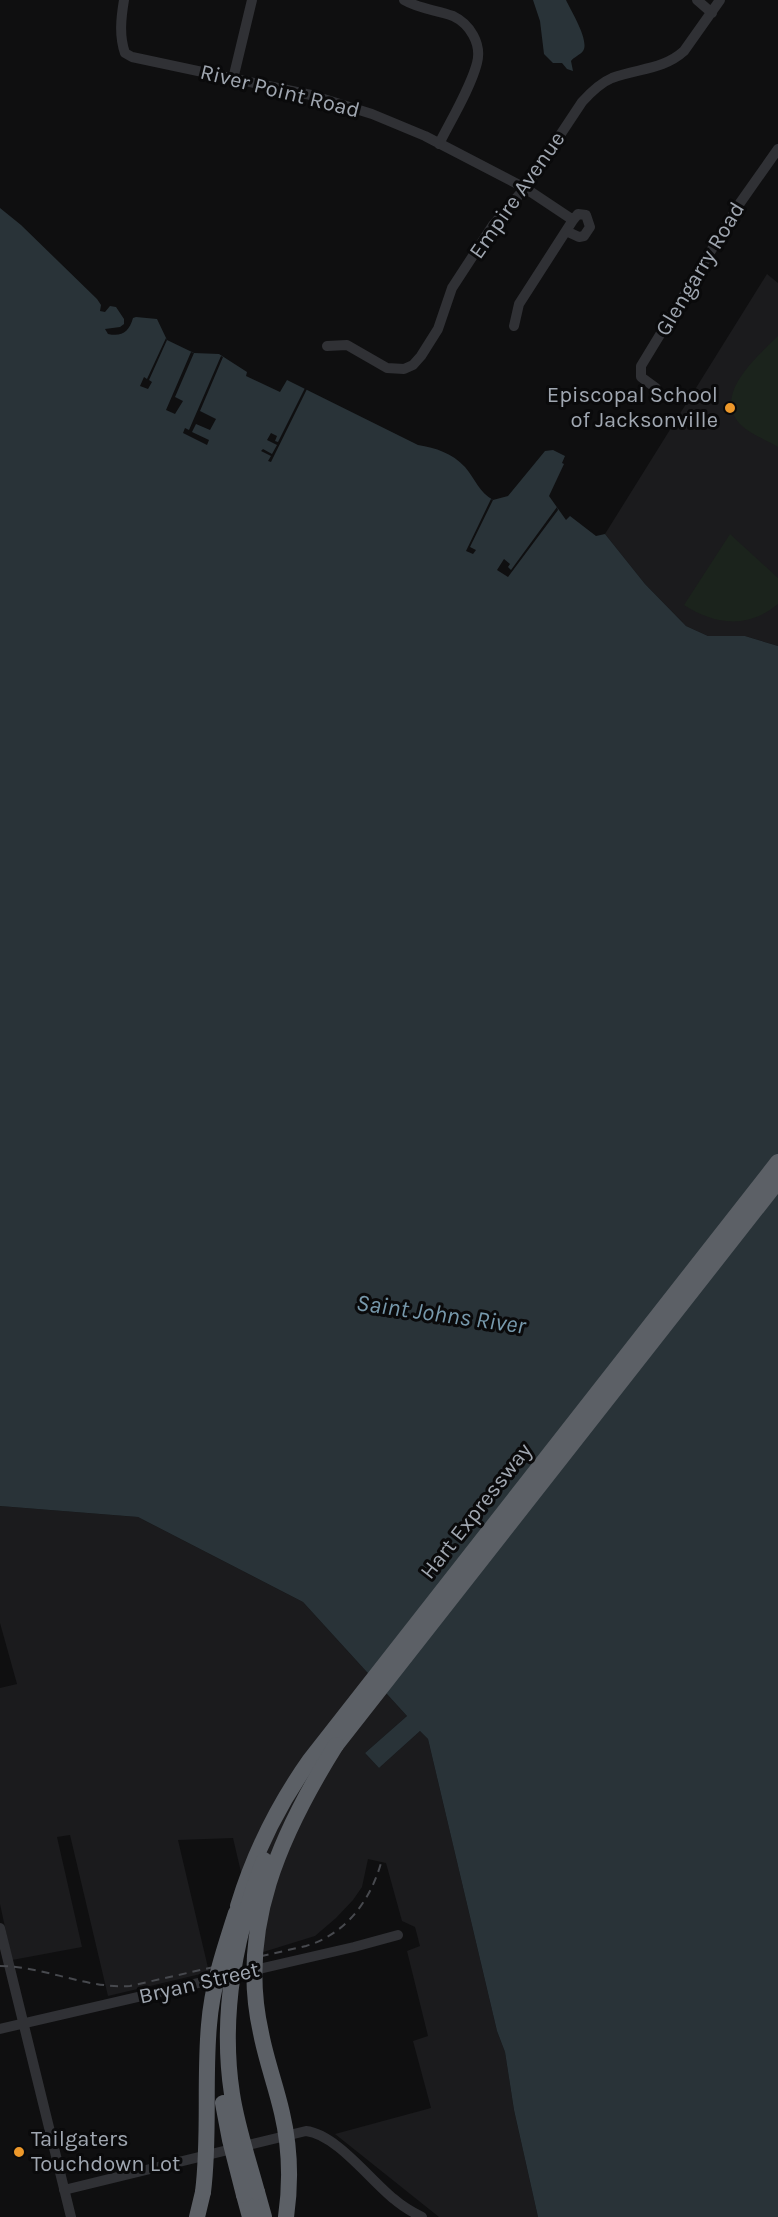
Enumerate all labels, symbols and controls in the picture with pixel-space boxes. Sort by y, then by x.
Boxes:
street label: River Point Road [197,59,363,123]
street label: Empire Avenue [464,126,570,264]
street label: Glengarry Road [650,197,750,341]
place label: Episcopal School of Jacksonville [547,382,718,433]
marker: Episcopal School of Jacksonville [723,401,737,415]
water label: Saint Johns River [354,1288,528,1340]
street label: Hart Expressway [415,1438,537,1584]
street label: Bryan Street [136,1957,262,2009]
place label: Tailgaters Touchdown Lot [31,2126,180,2177]
marker: Tailgaters Touchdown Lot [12,2145,26,2159]

